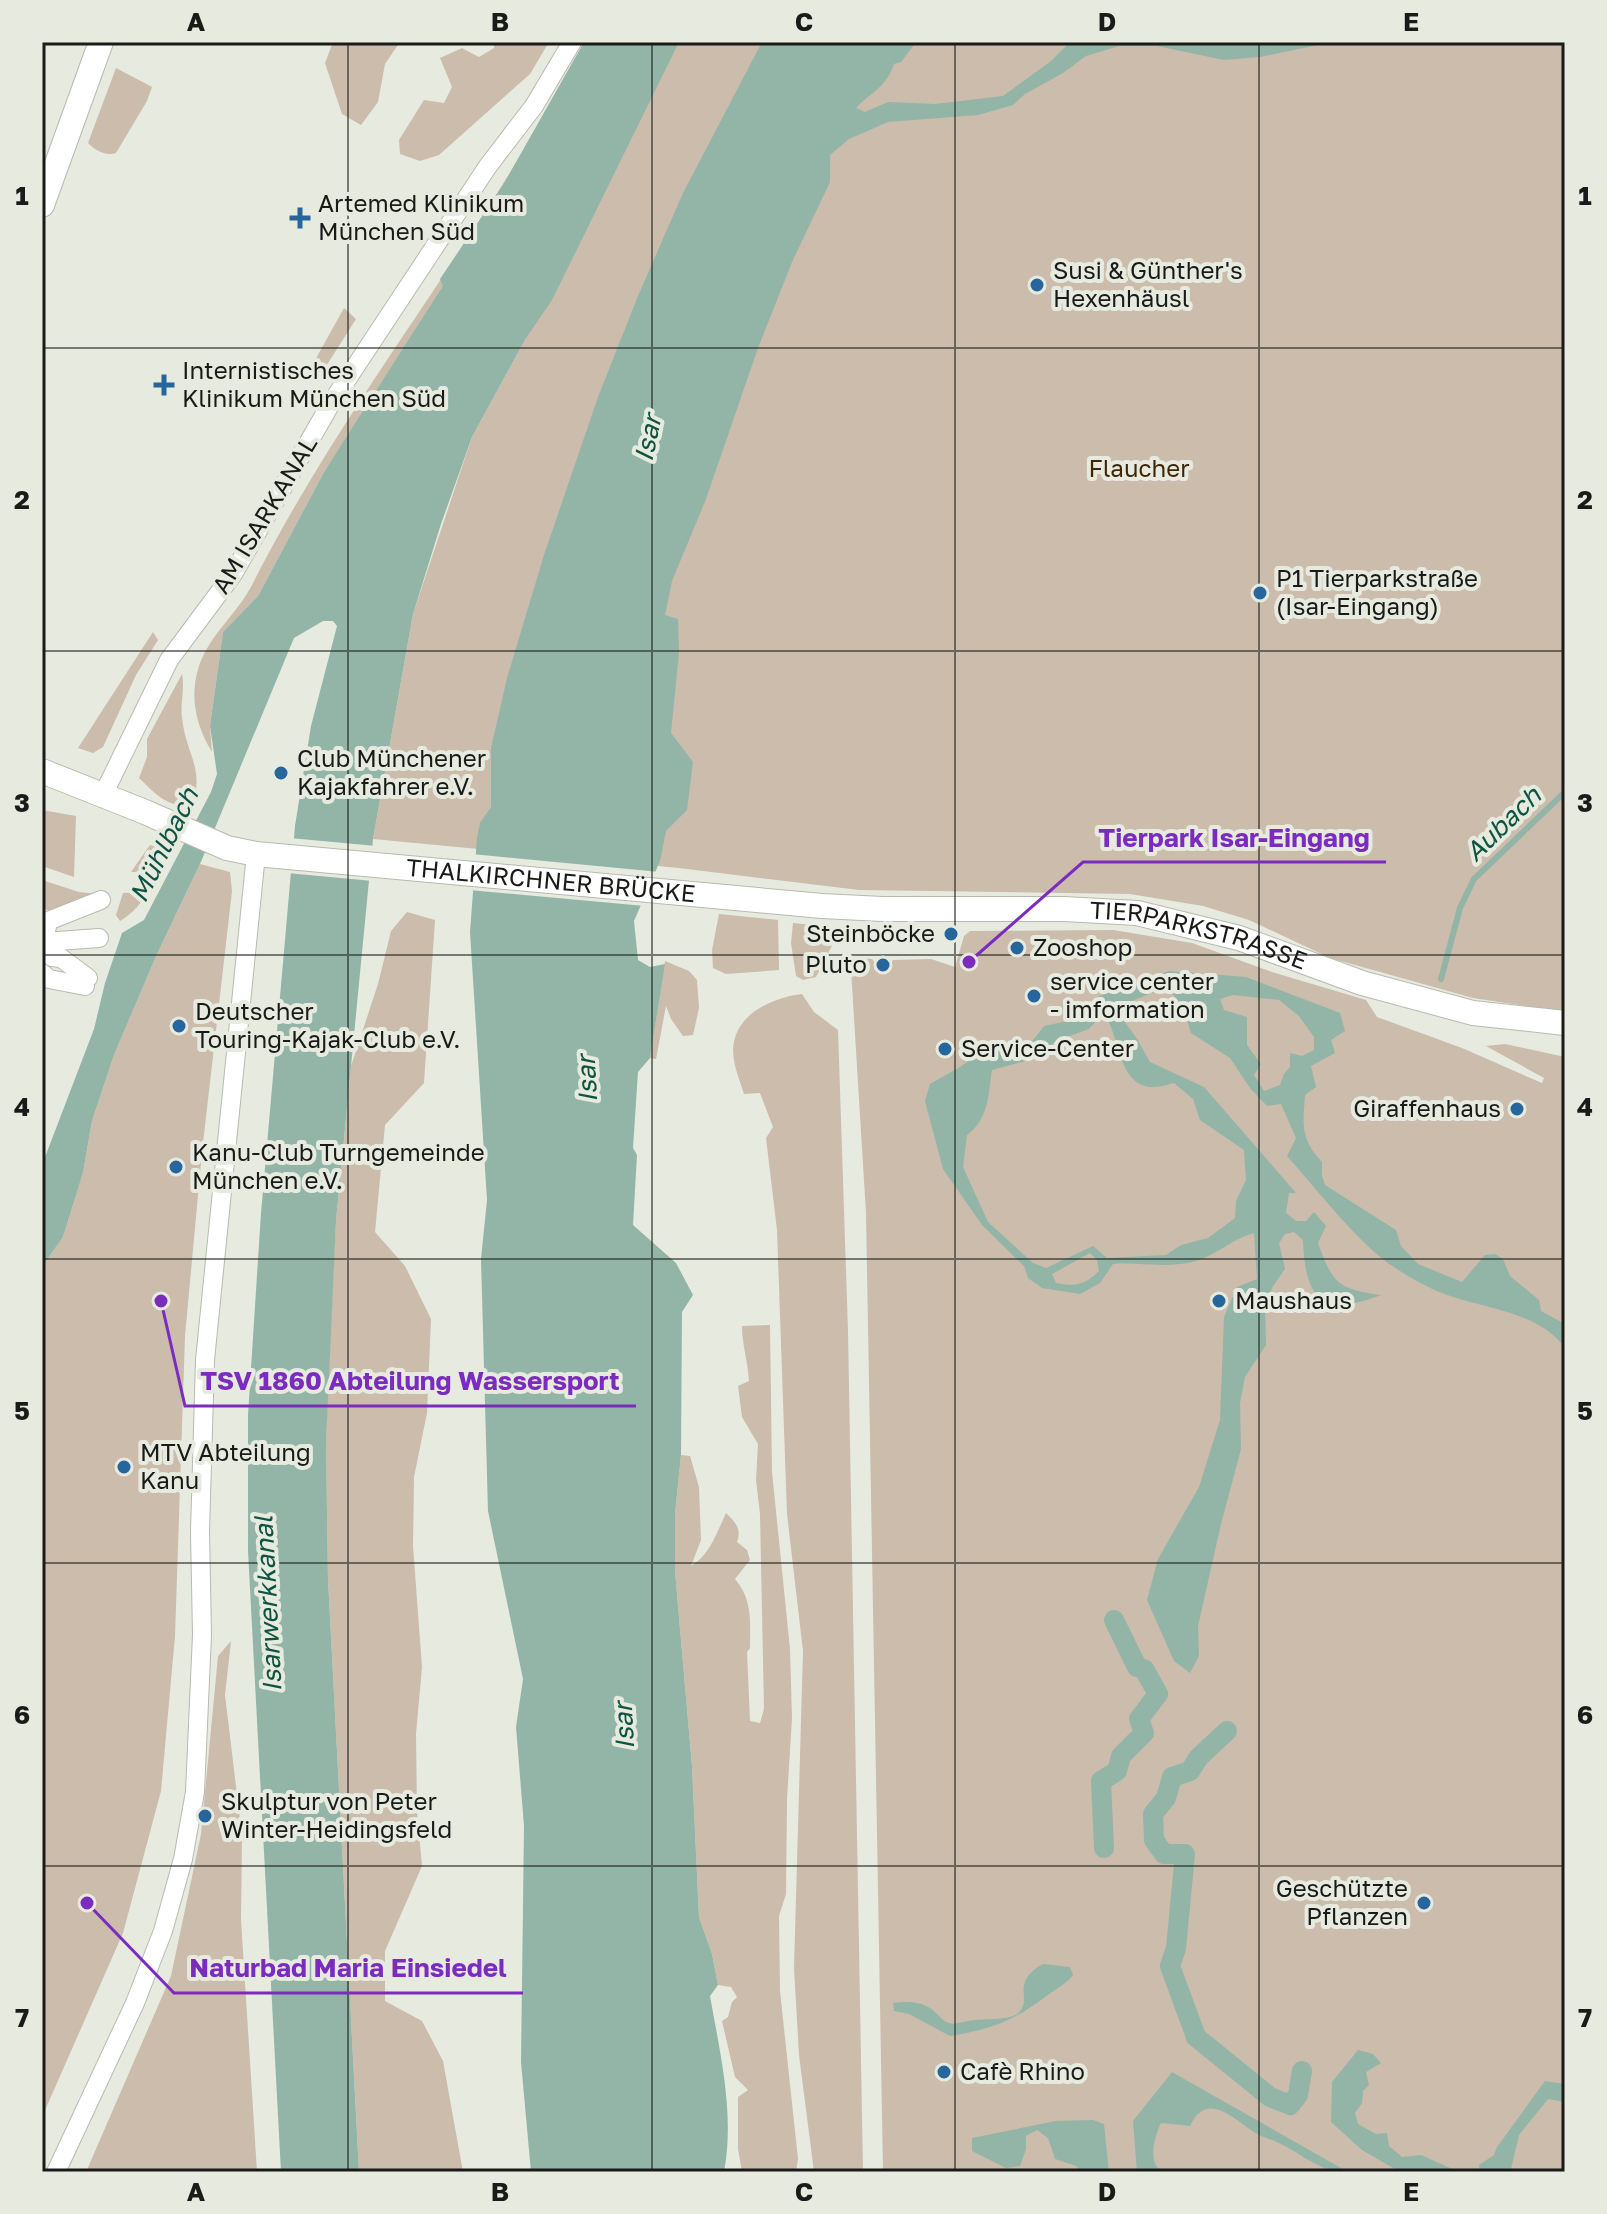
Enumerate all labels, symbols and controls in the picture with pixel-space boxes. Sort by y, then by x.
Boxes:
text: A [187,6,206,37]
text: B [491,6,509,37]
text: C [795,6,813,37]
text: D [1098,6,1116,37]
text: E [1403,6,1419,37]
text: 1 [15,180,29,211]
text: 1 [1578,180,1592,211]
place label: Artemed Klinikum München Süd [318,188,524,245]
marker: Artemed Klinikum München Süd [289,207,311,229]
place label: Susi & Günther's Hexenhäusl [1053,255,1243,312]
marker: Susi & Günther's Hexenhäusl [1028,276,1046,294]
place label: Internistisches Klinikum München Süd [182,355,446,412]
marker: Internistisches Klinikum München Süd [153,374,175,396]
water label: Isar [627,408,668,464]
street label: AM ISARKANAL [205,430,322,598]
park label: Flaucher [1088,453,1190,482]
text: 2 [14,484,30,515]
text: 2 [1577,484,1593,515]
place label: P1 Tierparkstraße (Isar-Eingang) [1276,563,1478,620]
marker: P1 Tierparkstraße (Isar-Eingang) [1251,584,1269,602]
place label: Club Münchener Kajakfahrer e.V. [297,743,486,800]
marker: Club Münchener Kajakfahrer e.V. [272,764,290,782]
water label: Aubach [1458,779,1548,867]
water label: Mühlbach [123,782,205,907]
text: 3 [14,787,30,818]
text: 3 [1577,787,1593,818]
callout: Tierpark Isar-Eingang [1083,812,1386,862]
text: Tierpark Isar-Eingang [1098,822,1370,853]
street label: THALKIRCHNER BRÜCKE [405,852,697,907]
street label: TIERPARKSTRASSE [1089,894,1311,975]
place label: Steinböcke [806,918,935,947]
marker: Steinböcke [942,925,960,943]
place label: Zooshop [1033,932,1132,961]
marker: Zooshop [1008,939,1026,957]
place label: Pluto [805,949,867,978]
marker: Pluto [874,956,892,974]
place label: service center - imformation [1050,966,1214,1023]
marker: service center - imformation [1025,987,1043,1005]
place label: Deutscher Touring-Kajak-Club e.V. [195,996,460,1053]
marker: Deutscher Touring-Kajak-Club e.V. [170,1017,188,1035]
place label: Service-Center [961,1033,1134,1062]
marker: Service-Center [936,1040,954,1058]
water label: Isar [570,1051,603,1103]
text: 4 [14,1091,30,1122]
text: 4 [1577,1091,1593,1122]
place label: Giraffenhaus [1353,1093,1501,1122]
marker: Giraffenhaus [1508,1100,1526,1118]
place label: Kanu-Club Turngemeinde München e.V. [192,1137,485,1194]
marker: Kanu-Club Turngemeinde München e.V. [167,1158,185,1176]
place label: Maushaus [1235,1285,1352,1314]
marker: Maushaus [1210,1292,1228,1310]
callout: TSV 1860 Abteilung Wassersport [185,1356,636,1406]
text: TSV 1860 Abteilung Wassersport [200,1365,620,1396]
text: 5 [14,1395,30,1426]
text: 5 [1577,1395,1593,1426]
place label: MTV Abteilung Kanu [140,1437,311,1494]
marker: MTV Abteilung Kanu [115,1458,133,1476]
water label: Isarwerkkanal [247,1514,288,1693]
water label: Isar [607,1698,640,1750]
text: 6 [14,1699,30,1730]
text: 6 [1577,1699,1593,1730]
place label: Skulptur von Peter Winter-Heidingsfeld [221,1786,452,1843]
marker: Skulptur von Peter Winter-Heidingsfeld [196,1807,214,1825]
place label: Geschützte Pflanzen [1276,1873,1408,1930]
marker: Geschützte Pflanzen [1415,1894,1433,1912]
callout: Naturbad Maria Einsiedel [174,1943,523,1993]
text: Naturbad Maria Einsiedel [189,1952,507,1983]
text: 7 [15,2002,29,2033]
text: 7 [1578,2002,1592,2033]
place label: Cafè Rhino [960,2056,1085,2085]
marker: Cafè Rhino [935,2063,953,2081]
text: A [187,2176,206,2207]
text: B [491,2176,509,2207]
text: C [795,2176,813,2207]
text: D [1098,2176,1116,2207]
text: E [1403,2176,1419,2207]

